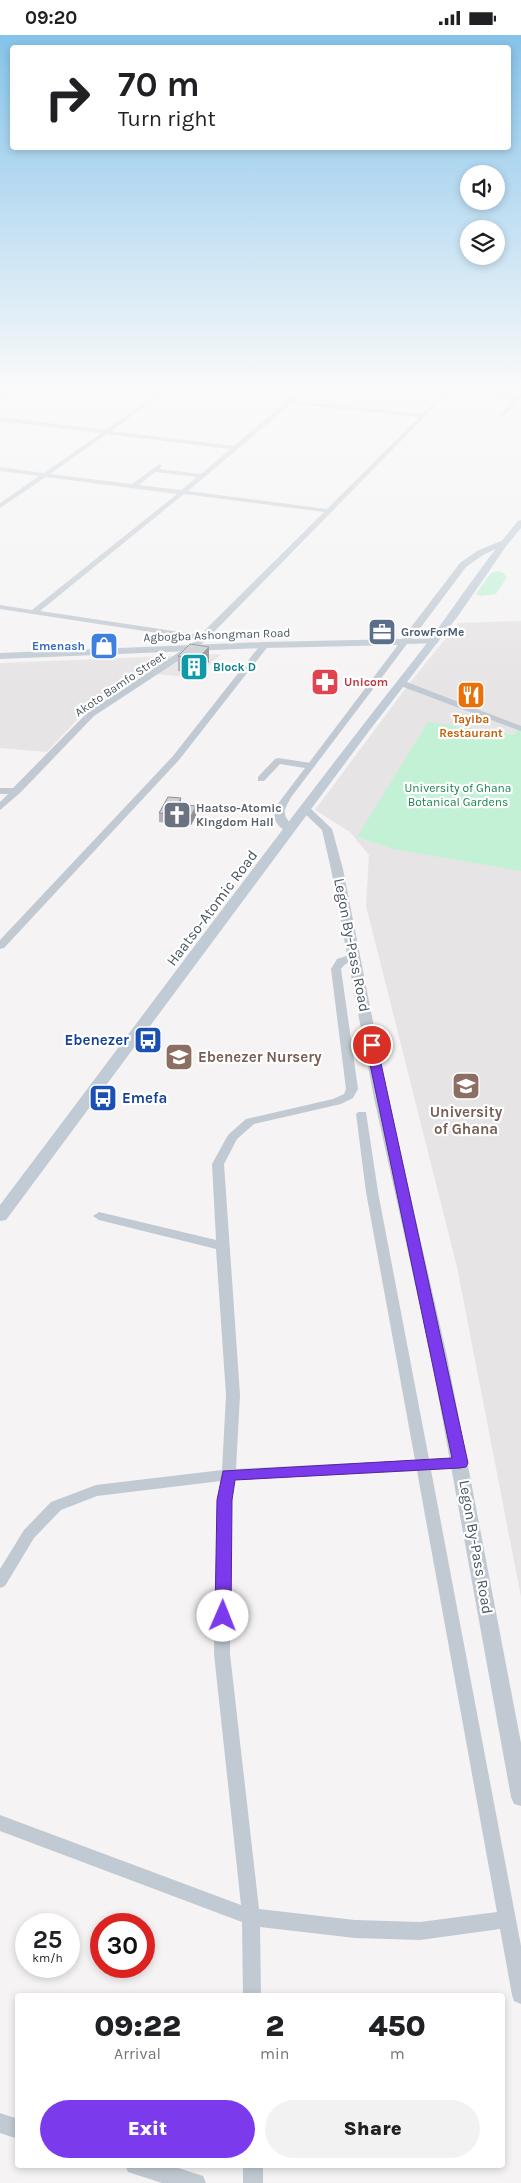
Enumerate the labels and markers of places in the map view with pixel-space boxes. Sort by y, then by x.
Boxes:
office icon: GrowForMe [367,617,397,647]
place label: GrowForMe [401,625,464,639]
shop icon: Emenash [89,631,119,661]
place label: Emenash [32,639,85,653]
building icon: Block D [179,652,209,682]
place label: Block D [213,660,256,674]
pharmacy icon: Unicom [310,667,340,697]
place label: Unicom [344,675,388,689]
restaurant icon: Tayiba Restaurant [456,680,486,710]
place label: Tayiba Restaurant [439,712,503,740]
church icon: Haatso-Atomic Kingdom Hall [162,800,192,830]
place label: Haatso-Atomic Kingdom Hall [196,801,282,829]
pin [351,1024,393,1066]
bus stop icon: Ebenezer [133,1025,163,1055]
place label: Ebenezer [64,1031,129,1049]
school or university icon: Ebenezer Nursery [164,1042,194,1072]
place label: Ebenezer Nursery [198,1048,322,1066]
school or university icon: University of Ghana [451,1071,481,1101]
bus stop icon: Emefa [88,1083,118,1113]
place label: Emefa [122,1089,167,1107]
place label: University of Ghana [430,1103,503,1138]

